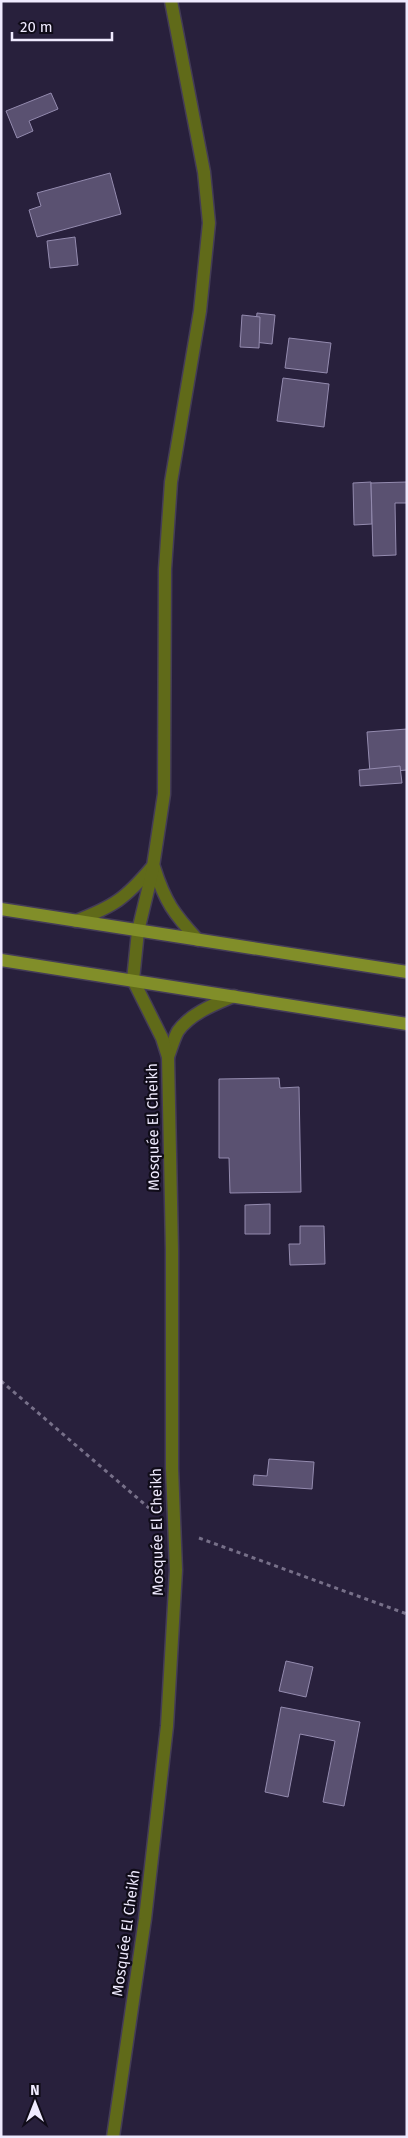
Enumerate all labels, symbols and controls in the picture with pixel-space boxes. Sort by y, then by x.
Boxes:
scale bar [12,10,112,42]
text: 20 m [20,18,53,36]
street label: Mosquée El Cheikh [143,1063,163,1191]
street label: Mosquée El Cheikh [147,1468,167,1596]
street label: Mosquée El Cheikh [108,1869,144,1997]
north arrow [10,2078,60,2128]
text: N [30,2082,40,2099]

